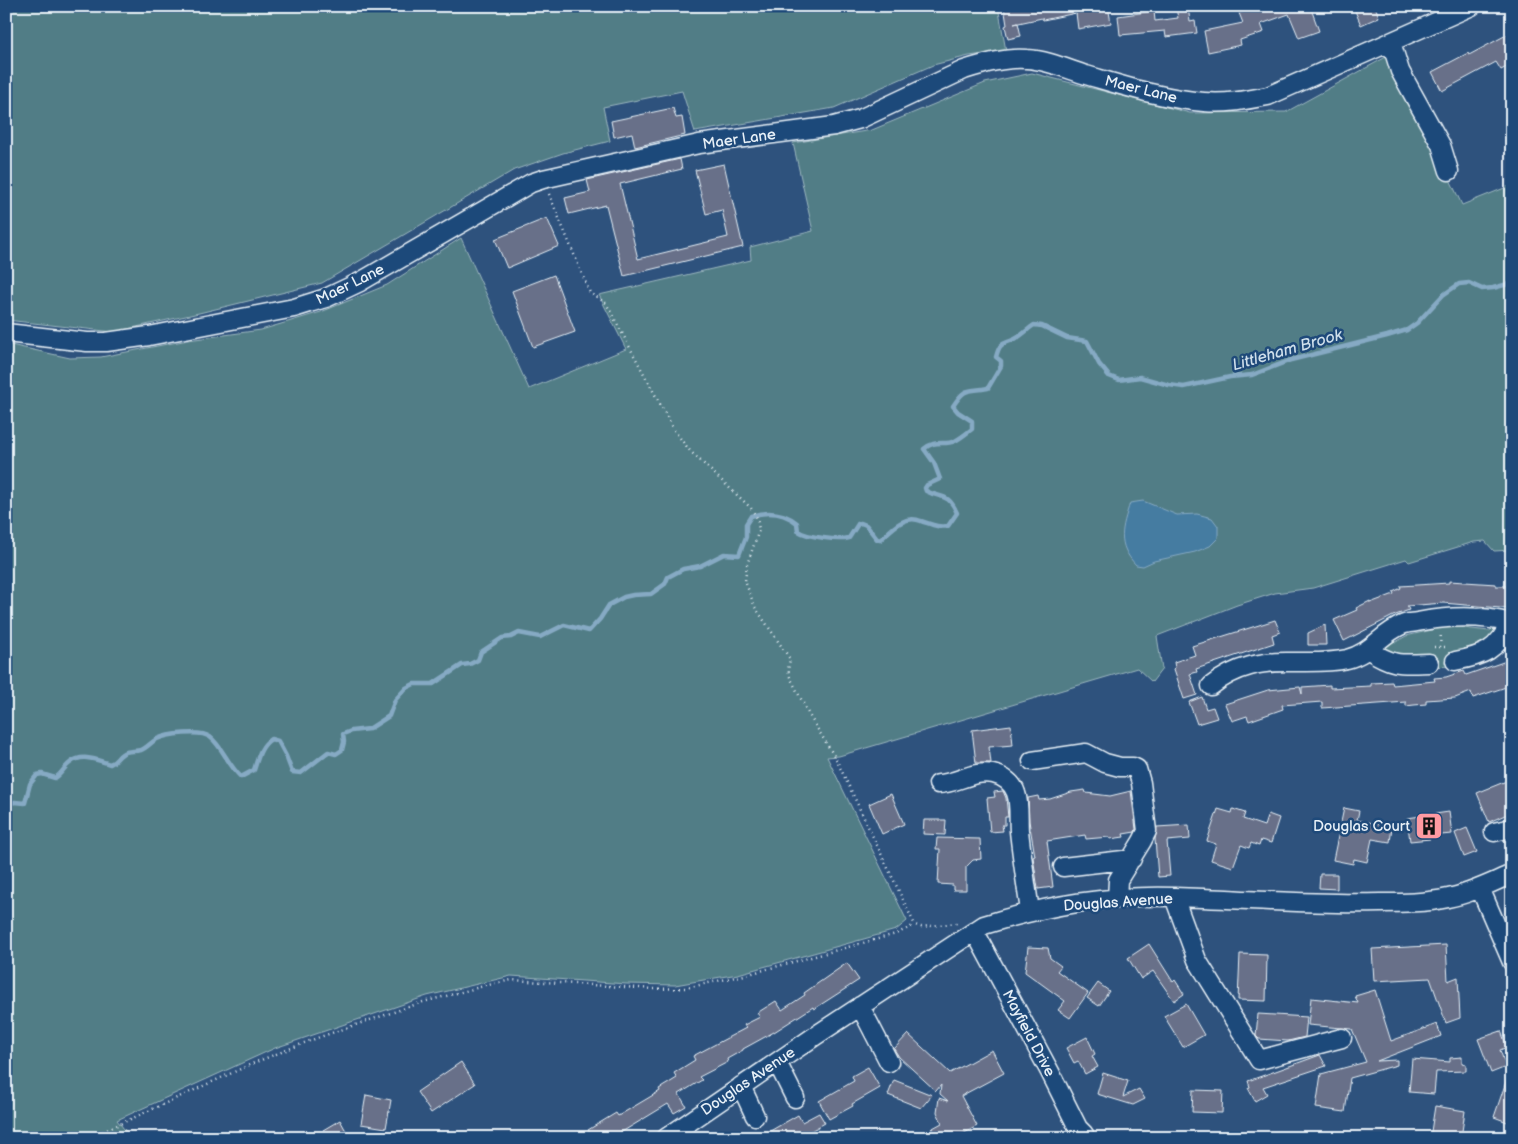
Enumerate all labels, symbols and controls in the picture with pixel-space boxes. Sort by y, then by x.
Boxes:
street label: Maer Lane [1103,71,1179,108]
street label: Maer Lane [701,125,777,154]
street label: Maer Lane [313,260,388,309]
water label: Littleham Brook [1230,325,1346,375]
building icon: Douglas Court [1414,811,1444,841]
place label: Douglas Court [1313,817,1410,836]
street label: Douglas Avenue [1063,889,1173,916]
street label: Mayfield Drive [998,987,1059,1080]
street label: Douglas Avenue [698,1043,799,1120]

